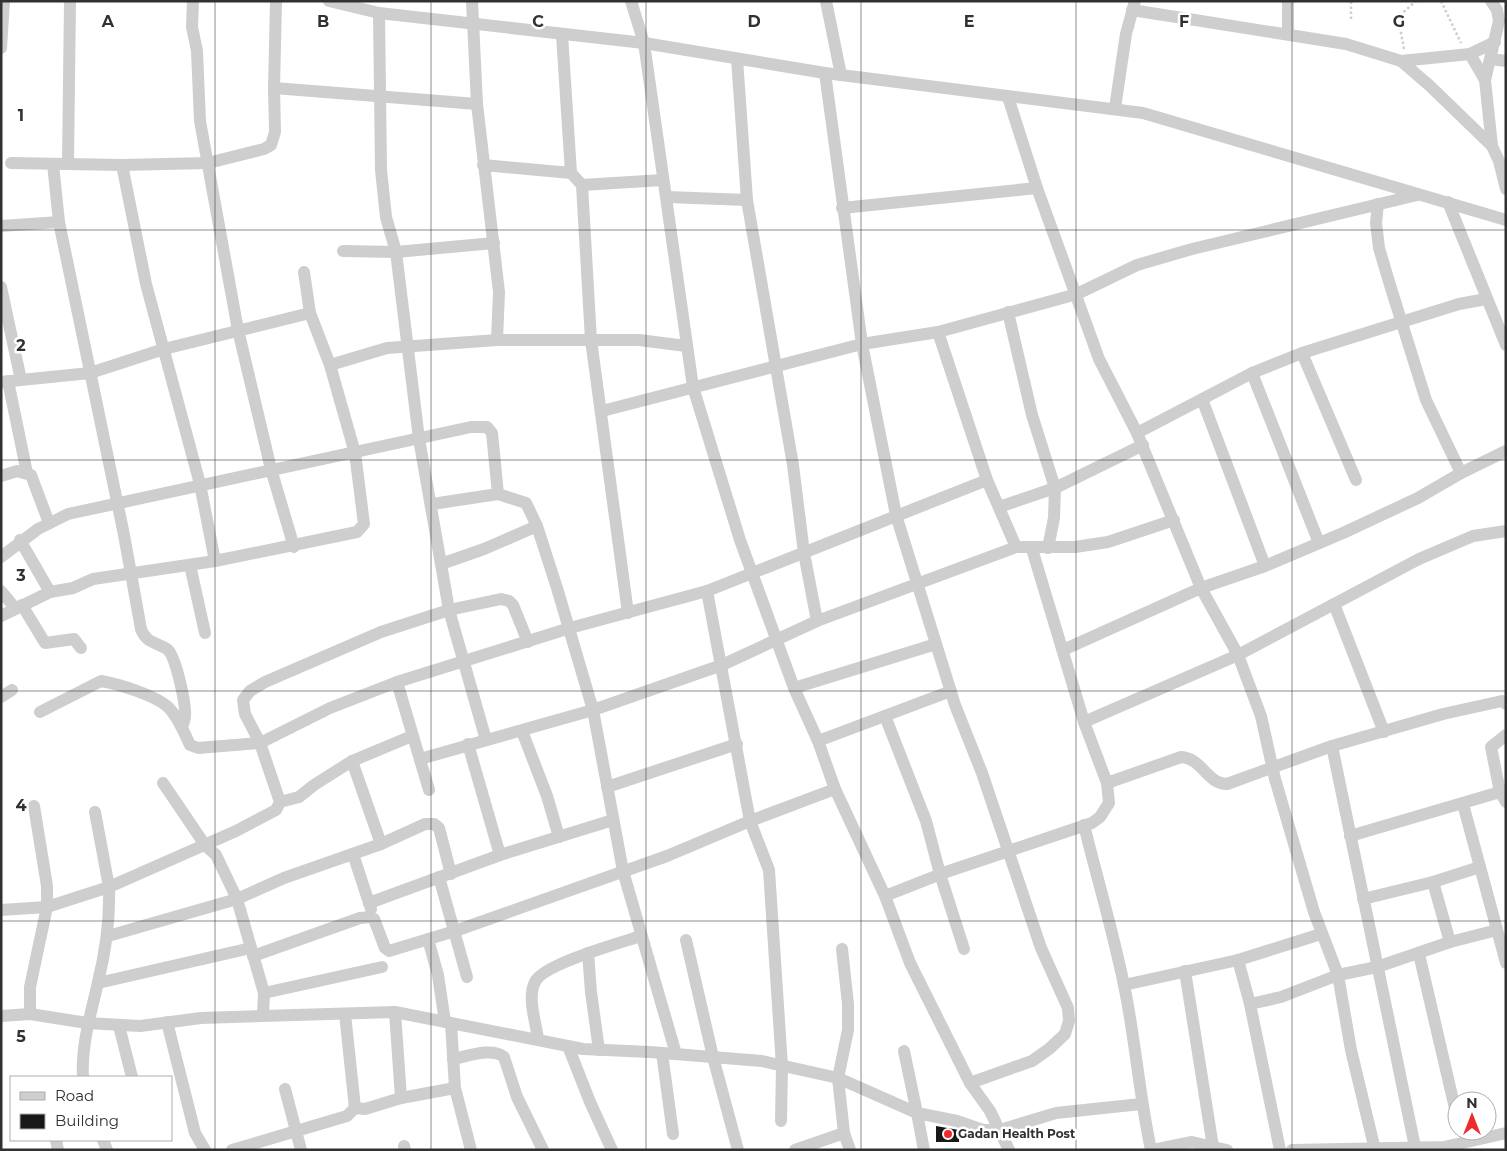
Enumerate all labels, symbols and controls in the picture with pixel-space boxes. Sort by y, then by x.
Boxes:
text: A [101,12,115,31]
text: B [317,12,329,31]
text: C [532,12,544,31]
text: D [747,12,761,31]
text: E [964,12,974,31]
text: F [1179,12,1189,31]
text: G [1393,12,1405,31]
text: 1 [18,106,24,125]
text: 2 [16,336,26,355]
text: 3 [15,566,26,585]
text: 4 [15,796,27,815]
text: 5 [16,1027,26,1046]
legend [10,1076,172,1141]
text: Road [55,1086,94,1105]
north arrow [1447,1091,1497,1141]
text: N [1466,1094,1478,1112]
text: Building [55,1111,119,1130]
place label: Gadan Health Post [958,1126,1076,1141]
marker: Gadan Health Post [942,1128,954,1140]

